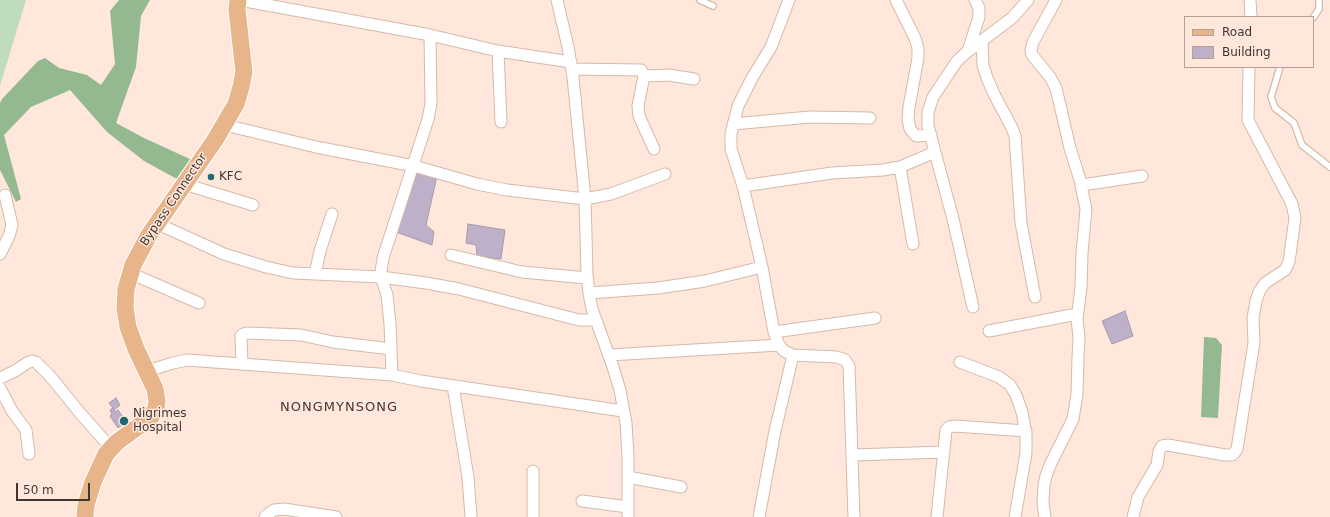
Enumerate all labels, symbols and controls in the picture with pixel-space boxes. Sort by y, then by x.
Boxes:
legend [1184,16,1314,68]
text: Road [1222,25,1252,39]
text: Building [1222,45,1271,59]
street label: Bypass Connector [138,151,210,249]
place label: KFC [219,170,242,184]
marker: KFC [206,172,216,182]
district label: NONGMYNSONG [280,400,398,416]
place label: Nigrimes Hospital [133,407,187,435]
marker: Nigrimes Hospital [118,415,130,427]
scale bar [18,475,92,501]
text: 50 m [23,483,54,497]

